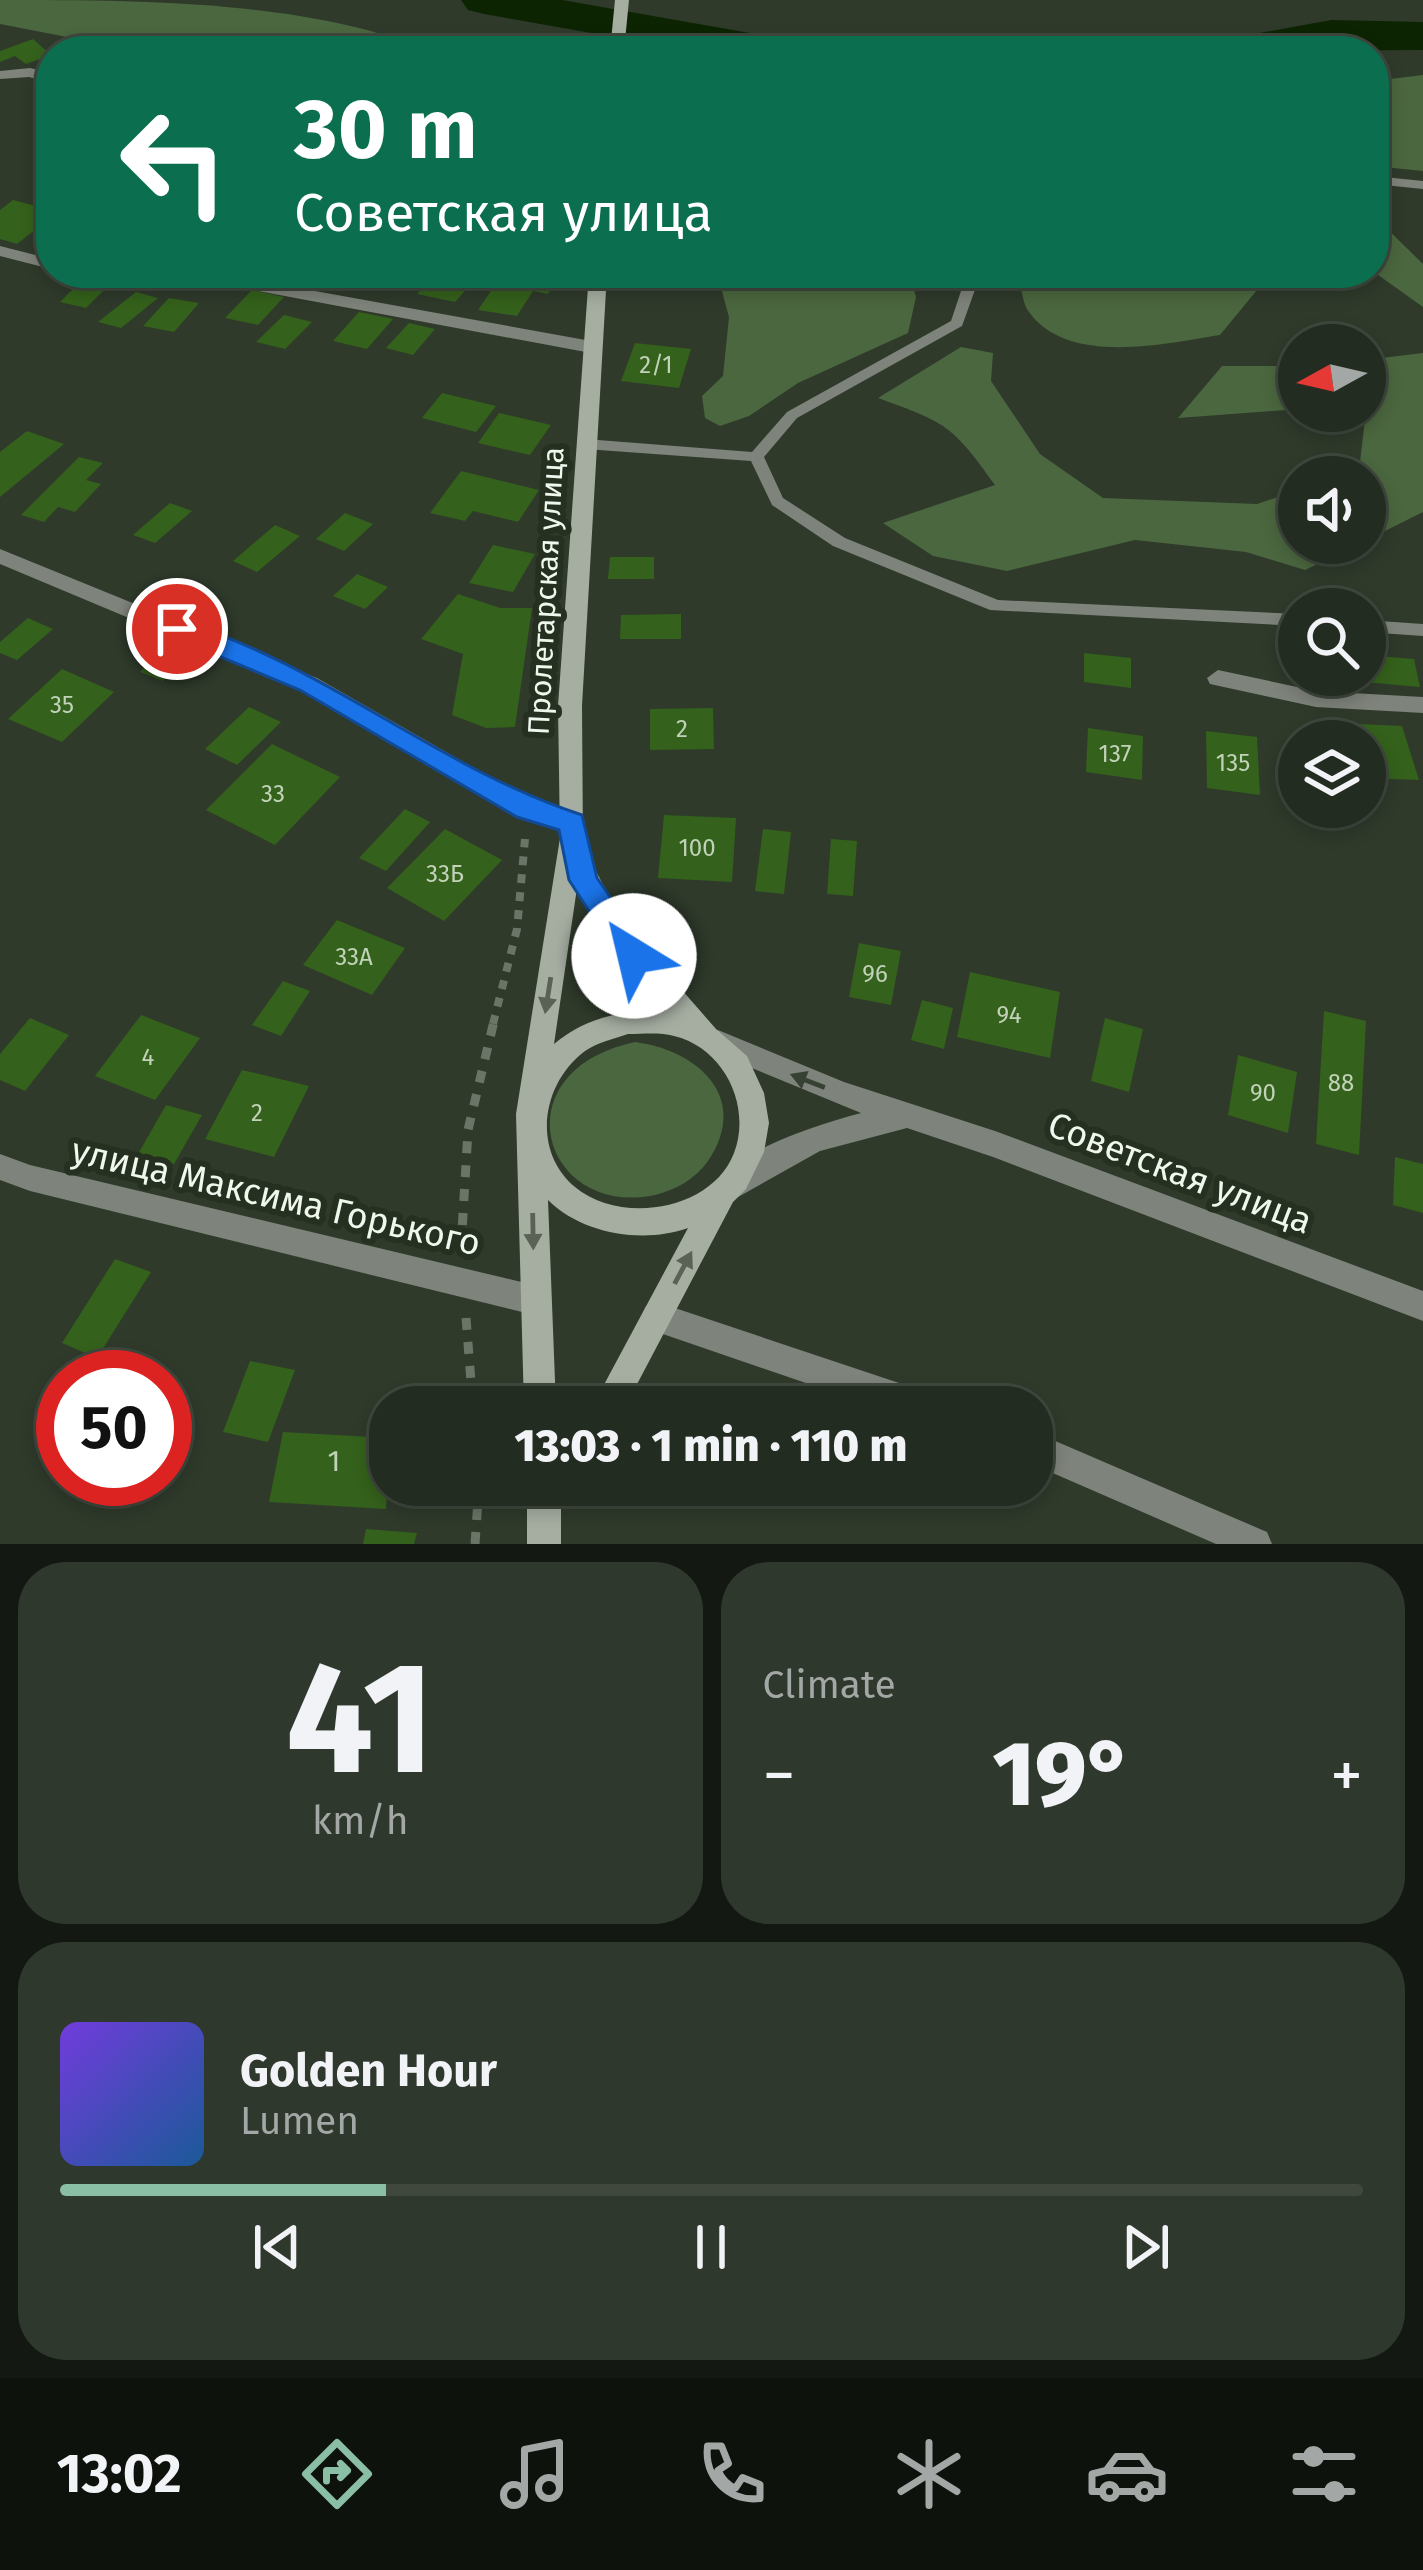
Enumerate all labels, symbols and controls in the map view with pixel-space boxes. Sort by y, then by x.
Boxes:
text: 30 m [294,79,478,180]
icon: left [96,84,252,240]
text: Советская улица [294,181,713,245]
north arrow [1278,324,1386,432]
map controls [1278,324,1386,828]
house number: 2/1 [639,351,673,379]
street label: Пролетарская улица [520,446,572,736]
button: sound [1278,456,1386,564]
pin [126,578,228,680]
button: search [1278,588,1386,696]
icon: arrive [144,596,210,662]
house number: 35 [50,691,74,719]
house number: 2 [676,715,688,743]
button: layers [1278,720,1386,828]
house number: 137 [1099,740,1131,768]
house number: 135 [1216,749,1250,777]
house number: 33 [261,780,285,808]
house number: 100 [678,834,716,862]
house number: 33Б [426,860,464,888]
position arrow [571,893,697,1019]
house number: 33А [335,943,373,971]
house number: 96 [862,960,888,988]
one-way arrow [538,977,557,1014]
house number: 94 [996,1001,1022,1029]
house number: 4 [142,1043,155,1071]
house number: 88 [1328,1069,1354,1097]
one-way arrow [790,1070,826,1089]
house number: 90 [1250,1079,1276,1107]
house number: 2 [251,1099,263,1127]
street label: Советская улица [1042,1102,1318,1244]
street label: улица Максима Горького [67,1128,485,1266]
one-way arrow [523,1213,542,1251]
one-way arrow [672,1251,693,1285]
speed limit sign: 50 [36,1350,192,1506]
text: 13:03 · 1 min · 110 m [515,1419,907,1473]
house number: 1 [328,1443,341,1479]
text: 41 [286,1626,435,1813]
text: Climate [763,1662,896,1708]
text: 19° [992,1721,1133,1829]
text: − [763,1736,796,1815]
text: + [1330,1736,1363,1815]
text: km/h [312,1798,409,1844]
text: Golden Hour [240,2044,497,2098]
text: Lumen [240,2098,359,2144]
icon: previous [244,2214,310,2280]
icon: pause [678,2214,744,2280]
icon: next [1113,2214,1179,2280]
icon: directions [295,2432,379,2516]
icon: music [493,2432,577,2516]
icon: phone [690,2432,774,2516]
icon: climate [887,2432,971,2516]
icon: car [1085,2432,1169,2516]
icon: filters [1282,2432,1366,2516]
text: 13:02 [57,2442,182,2506]

